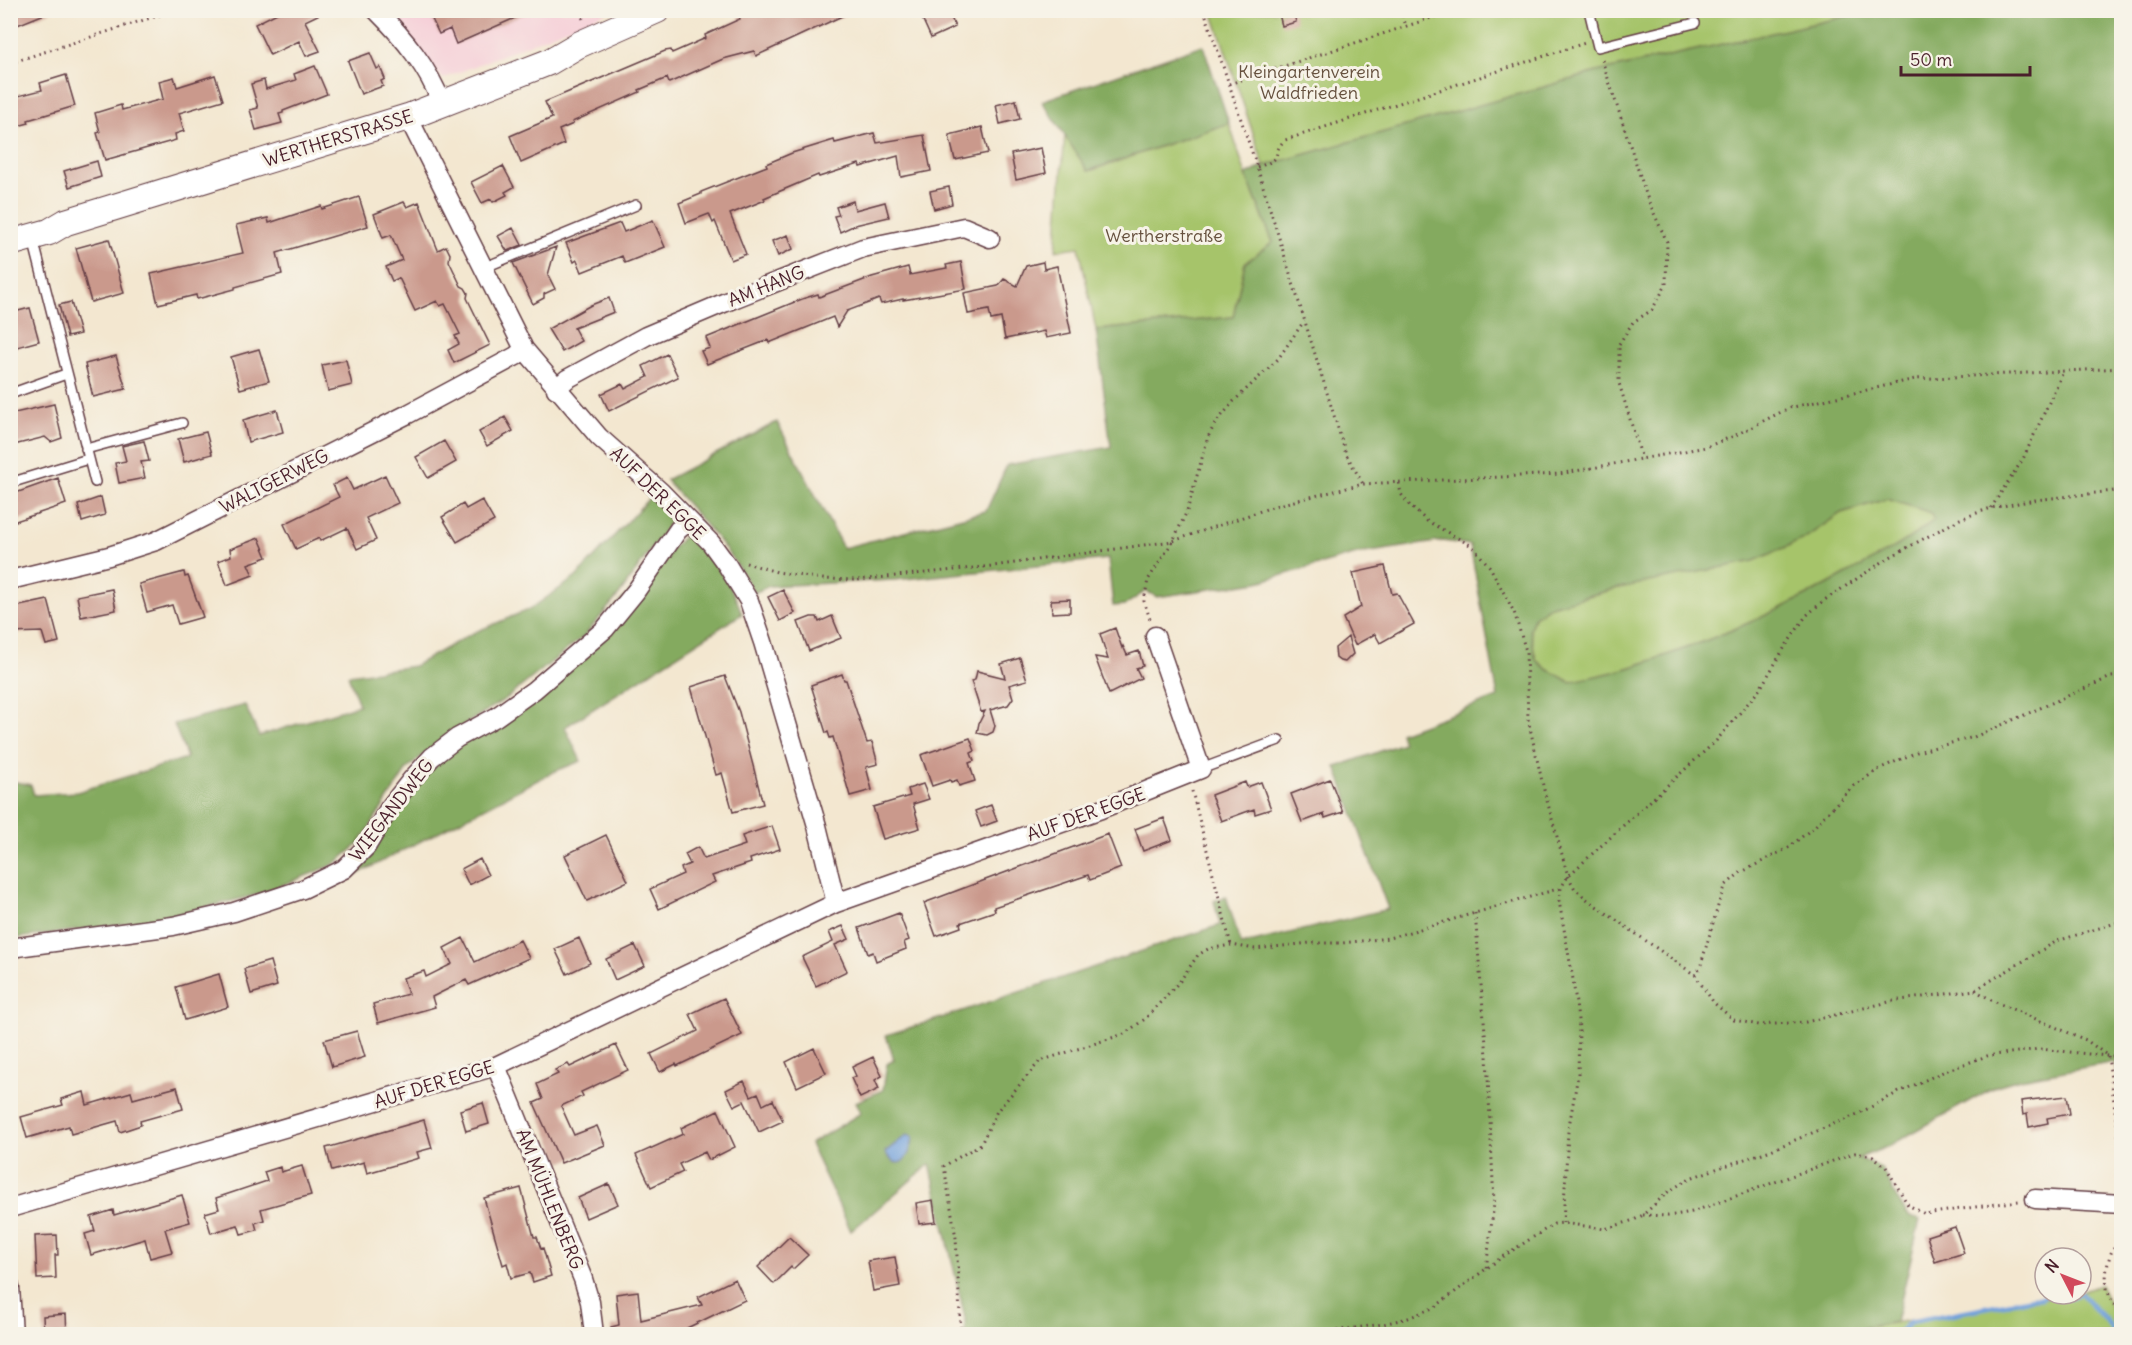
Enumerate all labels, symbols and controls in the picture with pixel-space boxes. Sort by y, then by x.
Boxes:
scale bar [1901,39,2030,77]
text: 50 m [1910,48,1952,71]
park label: Kleingartenverein Waldfrieden [1238,60,1380,104]
street label: WERTHERSTRASSE [260,104,416,172]
park label: Wertherstraße [1105,224,1223,247]
street label: AM HANG [724,260,808,312]
street label: AUF DER EGGE [605,442,711,544]
street label: WALTGERWEG [216,444,332,518]
street label: WIEGANDWEG [344,754,438,866]
street label: AUF DER EGGE [1024,782,1148,846]
street label: AUF DER EGGE [371,1055,497,1113]
street label: AM MÜHLENBERG [511,1125,589,1273]
north arrow [2033,1246,2093,1306]
text: N [2041,1255,2063,1277]

